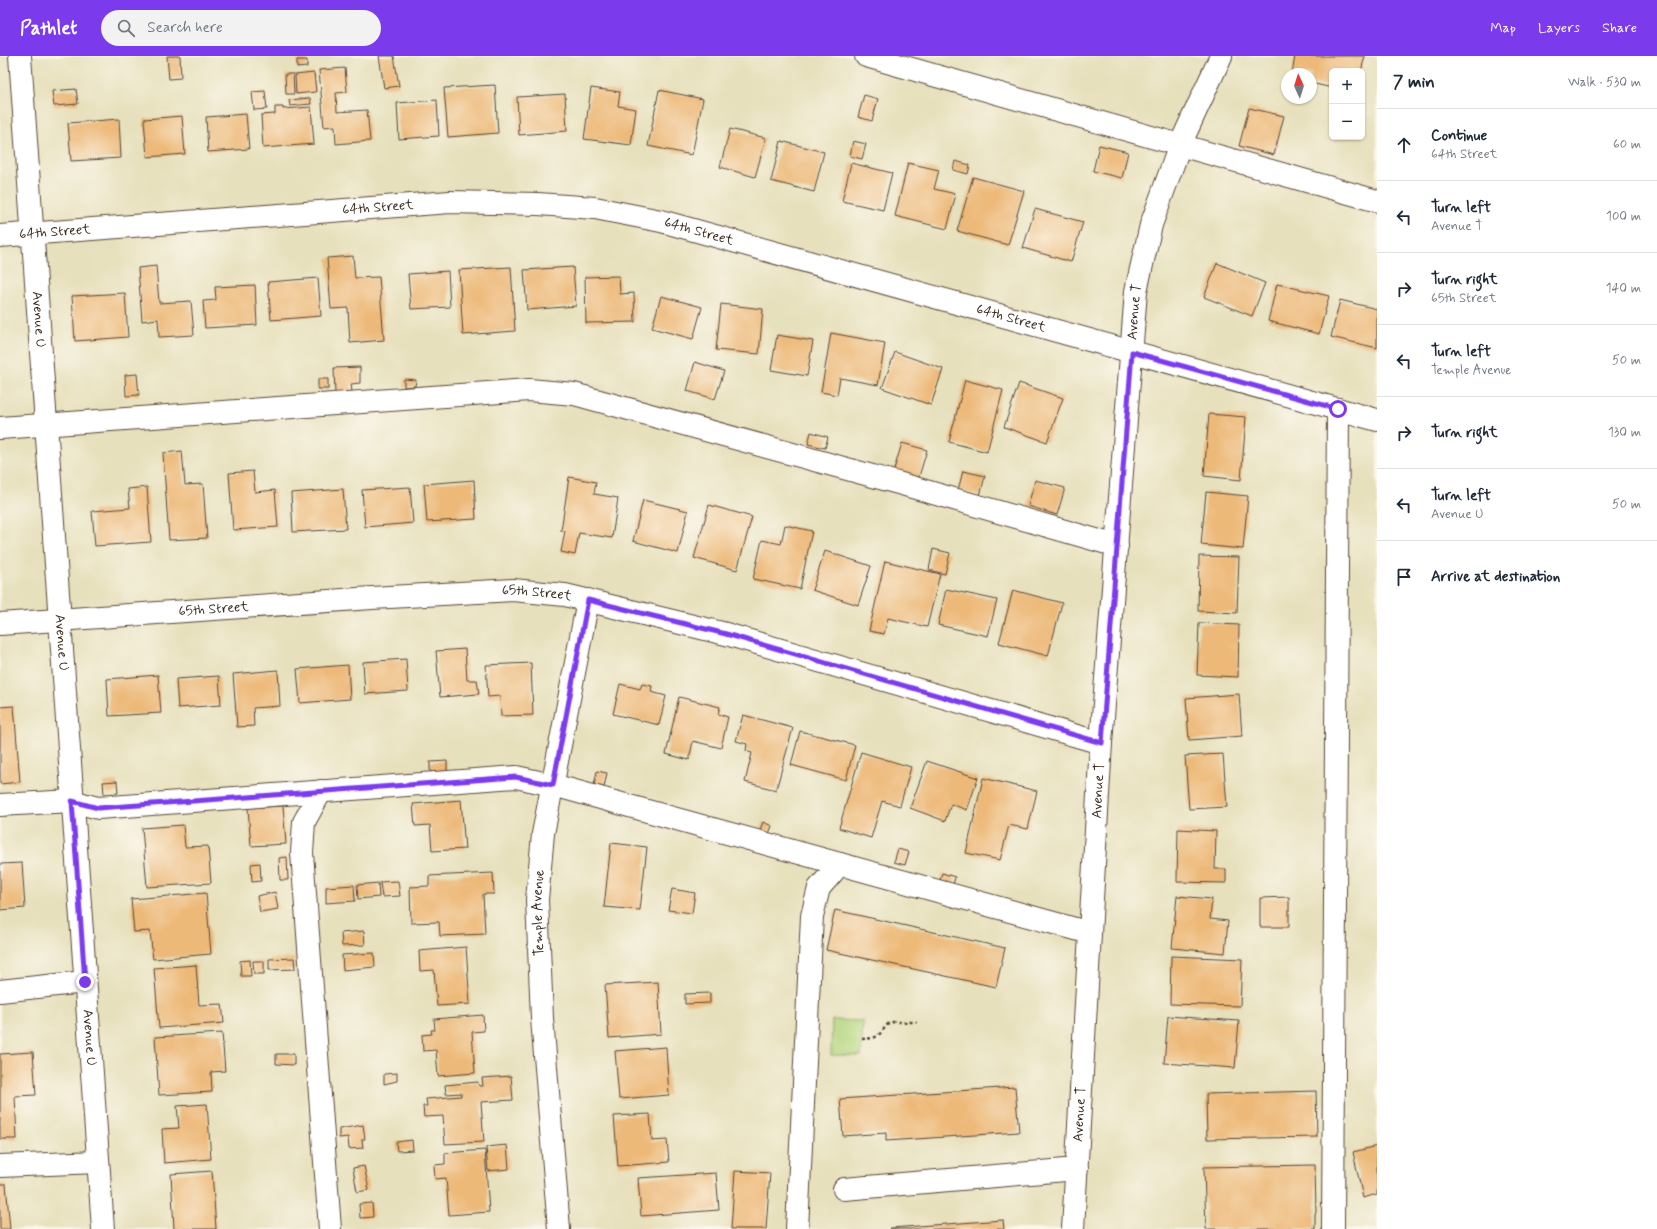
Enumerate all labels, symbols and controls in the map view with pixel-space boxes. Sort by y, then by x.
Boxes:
search box [101,10,381,46]
text: Pathlet [20,16,77,41]
icon: search [115,17,137,39]
text: Search here [147,18,223,38]
text: Map [1490,19,1516,37]
text: Layers [1538,19,1580,37]
text: Share [1602,19,1637,37]
north arrow [1281,68,1317,104]
map controls [1329,68,1365,140]
button: + [1329,68,1365,104]
text: 7 min [1393,71,1435,93]
text: Walk · 530 m [1568,74,1641,91]
button: − [1329,104,1365,140]
text: Continue [1431,126,1487,146]
icon: ahead [1393,134,1415,156]
text: 60 m [1613,136,1641,153]
text: 64th Street [1431,146,1497,163]
street label: 64th Street [342,196,415,219]
text: Turn left [1431,198,1491,218]
icon: left [1393,206,1415,228]
text: 100 m [1606,208,1641,225]
street label: 64th Street [662,213,736,250]
text: Avenue T [1431,218,1483,235]
street label: 64th Street [19,220,92,244]
text: Turn right [1431,270,1498,290]
icon: right [1393,278,1415,300]
text: 140 m [1606,280,1641,297]
street label: Avenue T [1123,282,1146,341]
street label: Avenue U [28,290,50,348]
text: 65th Street [1431,290,1496,307]
street label: 64th Street [974,300,1049,337]
text: Turn left [1431,342,1491,362]
icon: left [1393,350,1415,372]
text: 50 m [1612,352,1641,369]
text: Temple Avenue [1431,362,1511,379]
route start [1329,400,1347,418]
icon: right [1393,422,1415,444]
text: Turn right [1431,423,1498,443]
text: 130 m [1608,424,1641,441]
text: Turn left [1431,486,1491,506]
icon: left [1393,494,1415,516]
text: 50 m [1612,496,1641,513]
text: Avenue U [1431,506,1484,523]
icon: arrive [1393,566,1415,588]
text: Arrive at destination [1431,567,1560,587]
street label: 65th Street [501,581,574,606]
street label: 65th Street [178,598,250,621]
street label: Avenue U [51,614,72,671]
street label: Avenue T [1088,762,1109,819]
street label: Temple Avenue [528,868,549,956]
route end [76,973,94,991]
street label: Avenue U [78,1009,100,1066]
street label: Avenue T [1069,1086,1090,1143]

